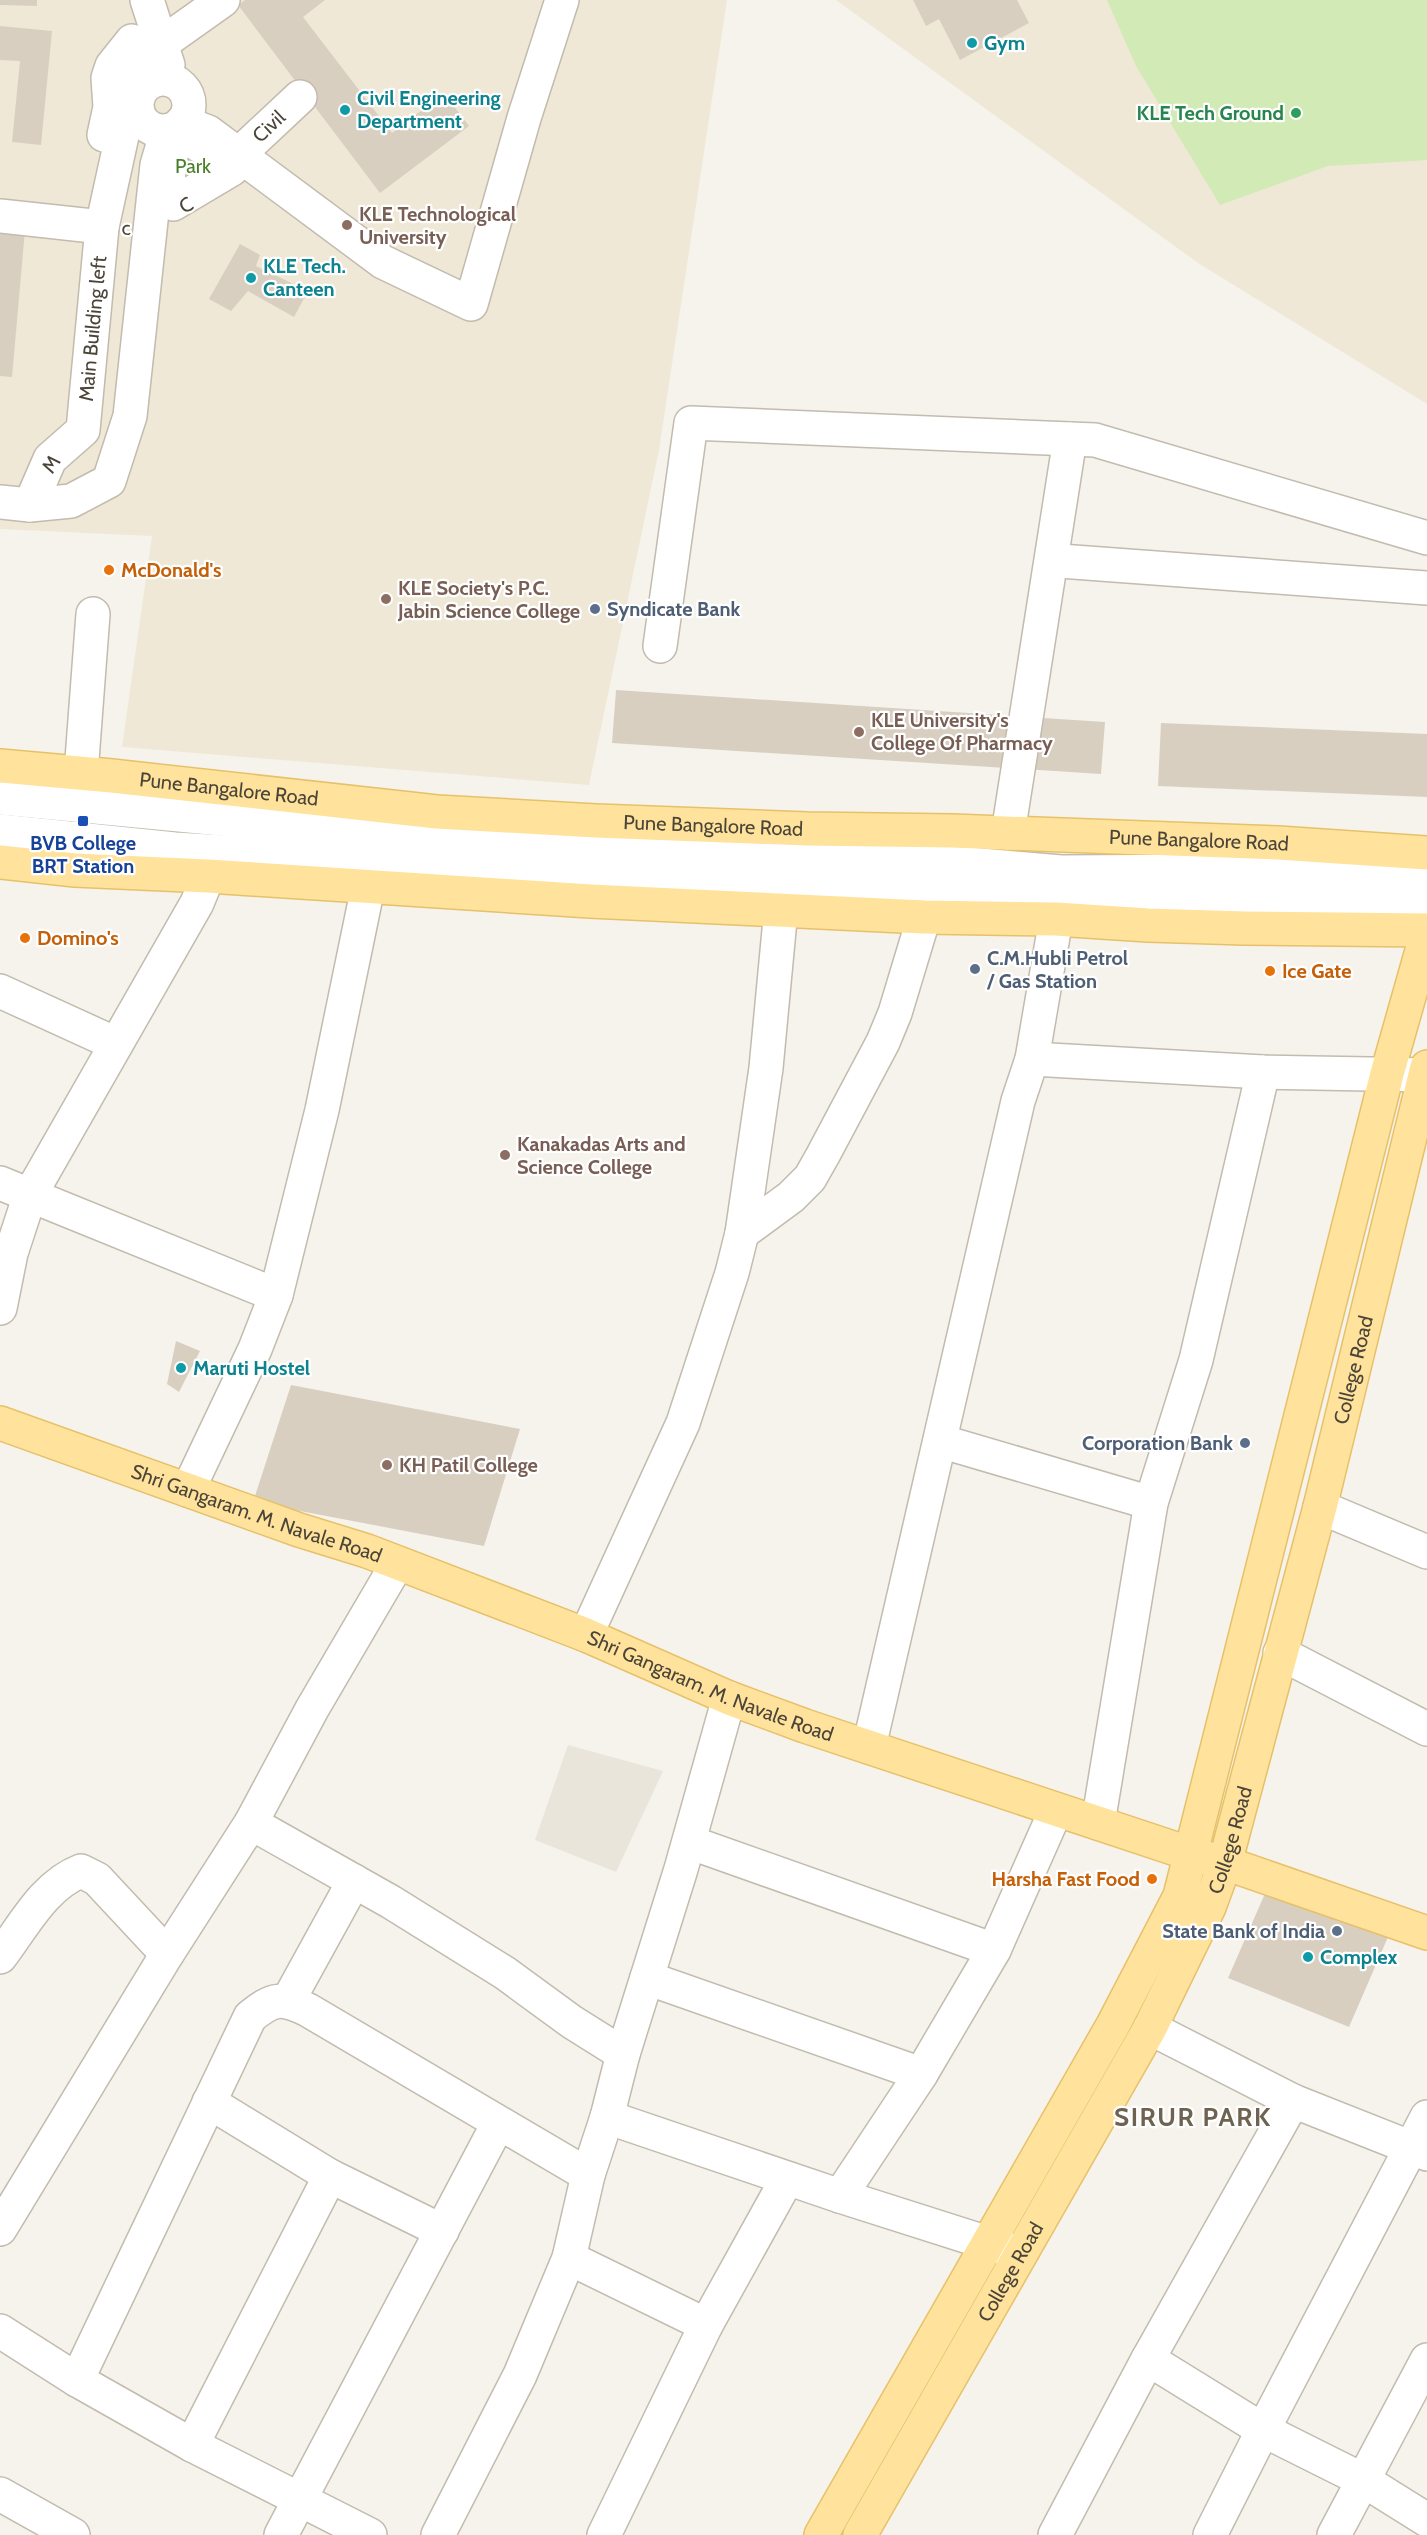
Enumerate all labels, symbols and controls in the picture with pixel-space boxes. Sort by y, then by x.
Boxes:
place label: Gym [984,31,1025,55]
marker: Gym [965,36,979,50]
place label: Civil Engineering Department [357,86,501,133]
place label: KLE Tech Ground [1137,101,1284,125]
marker: Civil Engineering Department [338,103,352,117]
street label: Civil [247,105,290,147]
marker: KLE Tech Ground [1289,106,1303,120]
park label: Park [175,154,211,178]
street label: C [175,192,197,218]
place label: KLE Technological University [359,202,516,249]
street label: c [121,216,131,240]
marker: KLE Technological University [340,218,354,232]
street label: Main Building left [74,254,111,402]
place label: KLE Tech. Canteen [263,254,346,301]
marker: KLE Tech. Canteen [244,271,258,285]
street label: M [37,451,65,477]
place label: McDonald's [121,558,222,582]
marker: McDonald's [102,563,116,577]
place label: KLE Society's P.C. Jabin Science College [397,576,580,623]
marker: KLE Society's P.C. Jabin Science College [379,592,393,606]
place label: Syndicate Bank [607,597,740,621]
marker: Syndicate Bank [588,602,602,616]
place label: KLE University's College Of Pharmacy [871,708,1053,755]
marker: KLE University's College Of Pharmacy [852,725,866,739]
street label: Pune Bangalore Road [138,767,320,811]
street label: Pune Bangalore Road [623,810,804,841]
marker: BVB College BRT Station [76,814,90,828]
street label: Pune Bangalore Road [1109,825,1290,856]
place label: BVB College BRT Station [30,831,136,878]
place label: Domino's [37,926,119,950]
marker: Domino's [18,931,32,945]
place label: C.M.Hubli Petrol / Gas Station [986,946,1128,993]
place label: Ice Gate [1282,959,1351,983]
marker: C.M.Hubli Petrol / Gas Station [968,962,982,976]
marker: Ice Gate [1263,964,1277,978]
place label: Kanakadas Arts and Science College [517,1132,686,1179]
marker: Kanakadas Arts and Science College [498,1148,512,1162]
street label: College Road [1329,1313,1378,1427]
place label: Maruti Hostel [193,1356,310,1380]
marker: Maruti Hostel [174,1361,188,1375]
place label: Corporation Bank [1082,1431,1233,1455]
marker: Corporation Bank [1238,1436,1252,1450]
place label: KH Patil College [399,1453,538,1477]
marker: KH Patil College [380,1458,394,1472]
street label: Shri Gangaram. M. Navale Road [128,1459,385,1568]
street label: Shri Gangaram. M. Navale Road [584,1625,836,1747]
street label: College Road [1203,1784,1257,1897]
place label: Harsha Fast Food [992,1867,1140,1891]
marker: Harsha Fast Food [1145,1872,1159,1886]
place label: State Bank of India [1162,1919,1325,1943]
marker: State Bank of India [1330,1924,1344,1938]
place label: Complex [1320,1945,1398,1969]
marker: Complex [1301,1950,1315,1964]
district label: SIRUR PARK [1114,2101,1272,2133]
street label: College Road [973,2218,1048,2326]

